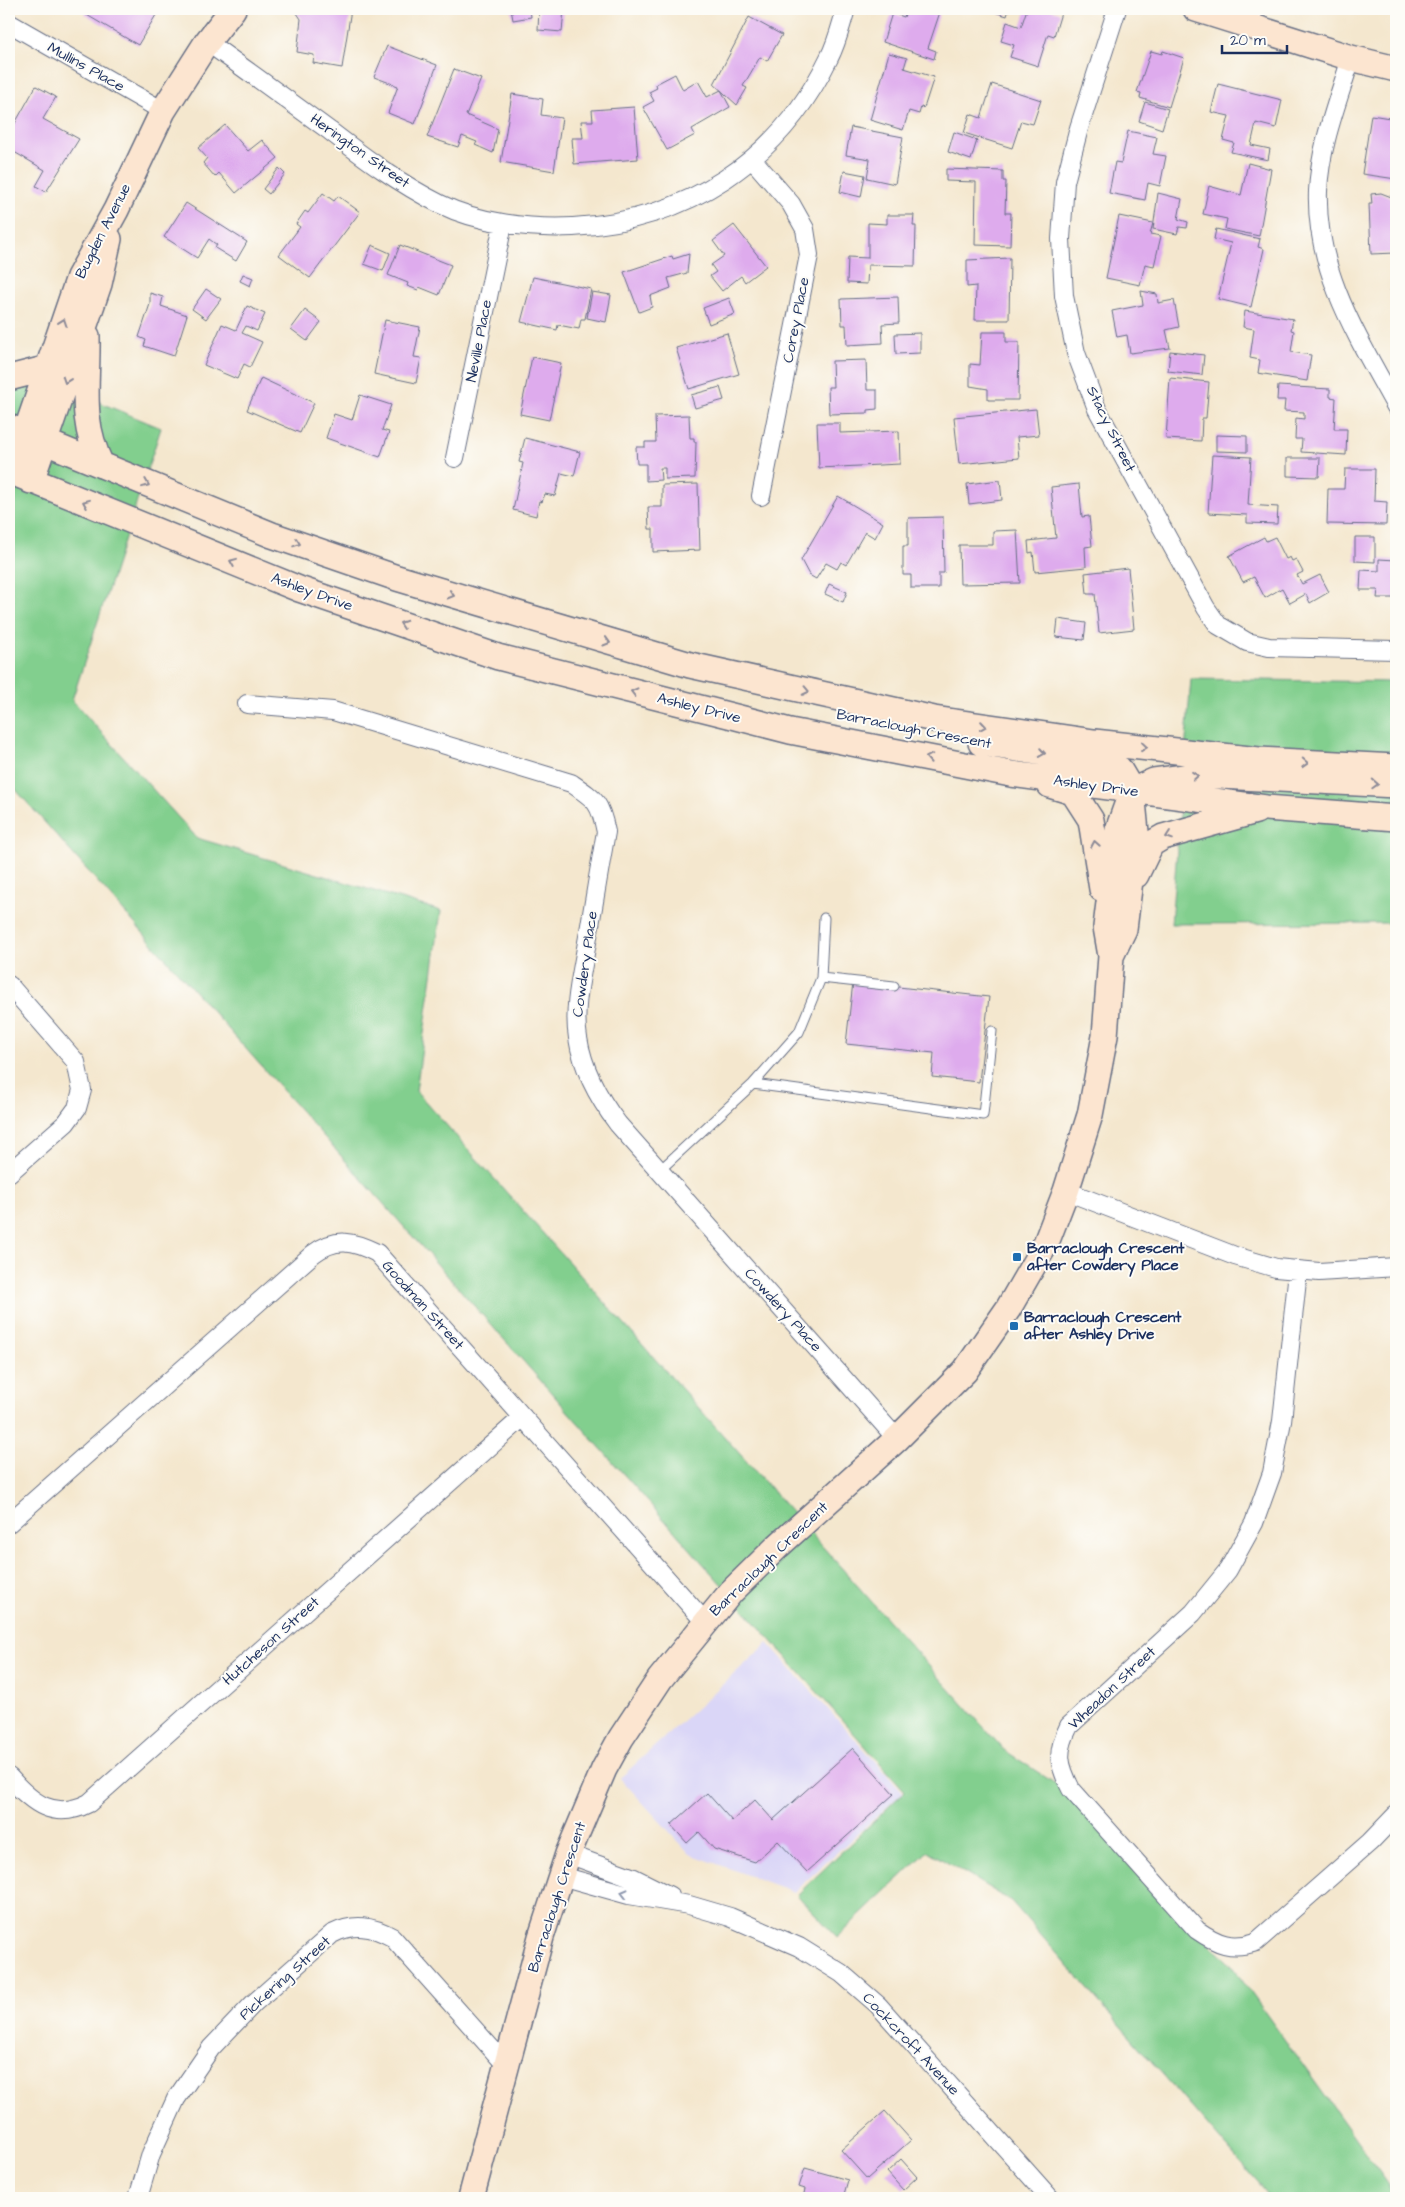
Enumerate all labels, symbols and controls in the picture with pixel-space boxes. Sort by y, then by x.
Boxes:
scale bar [1222,22,1288,54]
text: 20 m [1230,30,1266,51]
street label: Mullins Place [44,37,128,97]
street label: Herington Street [305,109,414,194]
street label: Bugden Avenue [70,180,137,283]
street label: Corey Place [777,275,816,365]
street label: Neville Place [461,298,497,384]
one-way arrow [58,319,68,327]
one-way arrow [61,375,71,383]
street label: Stacy Street [1080,382,1141,476]
one-way arrow [141,478,150,488]
one-way arrow [82,499,91,509]
one-way arrow [293,538,301,548]
one-way arrow [230,558,238,568]
street label: Ashley Drive [268,568,356,617]
one-way arrow [447,589,455,599]
one-way arrow [399,620,407,630]
one-way arrow [602,636,611,646]
one-way arrow [802,685,811,696]
one-way arrow [631,687,639,697]
street label: Ashley Drive [655,687,743,729]
street label: Barraclough Crescent [835,704,993,755]
one-way arrow [979,720,987,731]
one-way arrow [1140,741,1148,752]
one-way arrow [1037,747,1046,757]
one-way arrow [925,753,934,764]
one-way arrow [1302,757,1310,768]
street label: Ashley Drive [1052,770,1140,803]
one-way arrow [1192,770,1200,781]
one-way arrow [1371,778,1379,789]
one-way arrow [1165,830,1173,840]
one-way arrow [1091,840,1101,849]
street label: Cowdery Place [567,910,604,1018]
place label: Barraclough Crescent after Cowdery Place [1026,1238,1185,1277]
marker: Barraclough Crescent after Cowdery Place [1011,1251,1023,1263]
street label: Goodman Street [377,1256,469,1354]
street label: Cowdery Place [739,1263,826,1357]
place label: Barraclough Crescent after Ashley Drive [1023,1307,1182,1346]
marker: Barraclough Crescent after Ashley Drive [1008,1320,1020,1332]
street label: Barraclough Crescent [705,1497,834,1622]
street label: Hutcheson Street [218,1592,324,1690]
street label: Wheadon Street [1063,1642,1161,1734]
street label: Barraclough Crescent [523,1819,592,1975]
one-way arrow [619,1888,628,1899]
street label: Pickering Street [235,1931,336,2026]
street label: Cockcroft Avenue [858,1988,964,2100]

